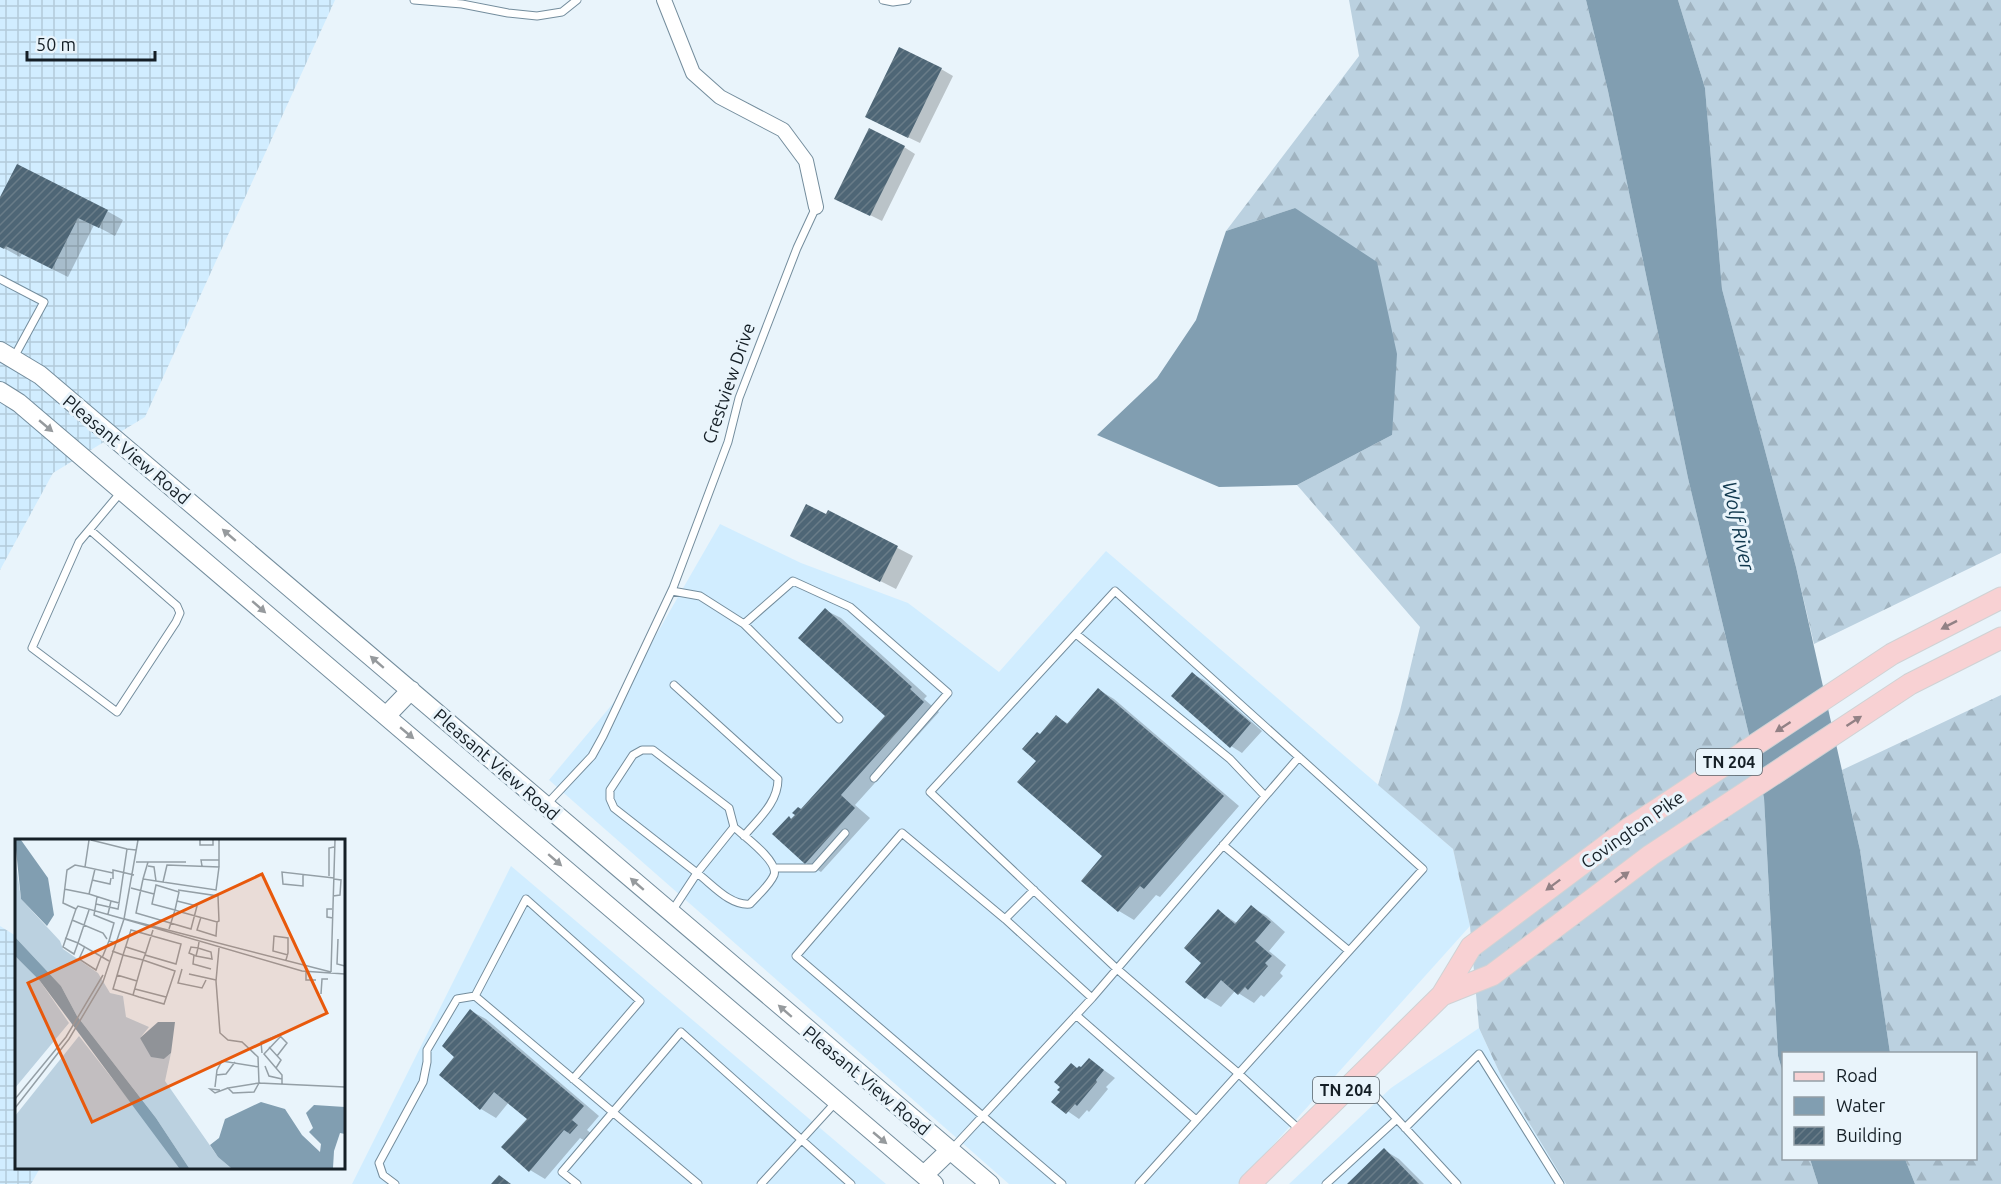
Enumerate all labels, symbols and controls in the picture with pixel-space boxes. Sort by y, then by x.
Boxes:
scale bar [27,24,154,62]
text: 50 m [36,34,76,54]
street label: Crestview Drive [698,320,758,446]
street label: Pleasant View Road [60,390,194,508]
one-way arrow [38,419,53,432]
water label: Wolf River [1718,479,1760,574]
one-way arrow [222,529,237,542]
one-way arrow [251,600,267,613]
one-way arrow [1940,620,1957,630]
one-way arrow [369,655,385,668]
street label: Pleasant View Road [430,704,564,824]
one-way arrow [1846,716,1862,727]
one-way arrow [1775,721,1791,732]
one-way arrow [399,727,415,740]
road number: TN 204 [1696,749,1762,775]
street label: Covington Pike [1577,786,1687,872]
inset map [15,839,345,1169]
one-way arrow [548,853,563,867]
one-way arrow [1615,871,1630,883]
one-way arrow [630,878,645,891]
one-way arrow [1546,879,1561,891]
one-way arrow [777,1004,793,1017]
street label: Pleasant View Road [800,1021,934,1139]
legend [1782,1052,1977,1160]
text: Road [1836,1065,1878,1085]
road number: TN 204 [1313,1077,1379,1103]
text: Water [1836,1095,1886,1115]
text: Building [1836,1125,1902,1145]
one-way arrow [872,1131,887,1144]

